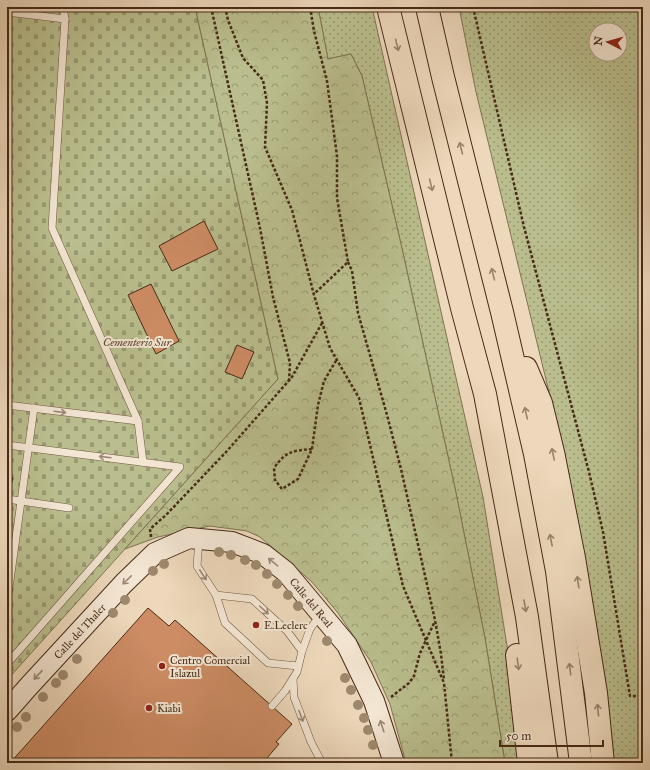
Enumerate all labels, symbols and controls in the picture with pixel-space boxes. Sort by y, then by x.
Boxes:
north arrow [588,22,628,62]
text: N [592,35,606,46]
one-way arrow [394,38,401,51]
one-way arrow [457,142,464,155]
one-way arrow [428,178,436,191]
one-way arrow [489,268,496,281]
park label: Cementerio Sur [103,336,172,349]
one-way arrow [521,406,529,419]
one-way arrow [53,408,66,415]
one-way arrow [548,448,556,461]
one-way arrow [99,454,112,461]
one-way arrow [547,534,555,547]
one-way arrow [267,557,278,566]
one-way arrow [199,569,207,581]
one-way arrow [122,575,132,585]
street label: Calle del Real [287,575,335,630]
one-way arrow [574,576,582,589]
one-way arrow [521,599,529,612]
street label: Calle del Thaler [51,600,109,662]
one-way arrow [259,605,269,615]
place label: E.Leclerc [264,619,308,632]
marker: E.Leclerc [251,620,261,630]
place label: Centro Comercial Islazul [170,654,250,680]
one-way arrow [514,657,522,670]
marker: Centro Comercial Islazul [157,661,167,671]
one-way arrow [566,663,574,676]
one-way arrow [34,670,43,681]
place label: Kiabi [157,702,181,715]
marker: Kiabi [144,703,154,713]
one-way arrow [594,704,601,717]
one-way arrow [298,710,306,722]
one-way arrow [378,720,385,733]
scale bar [500,722,603,748]
text: 50 m [506,729,531,743]

